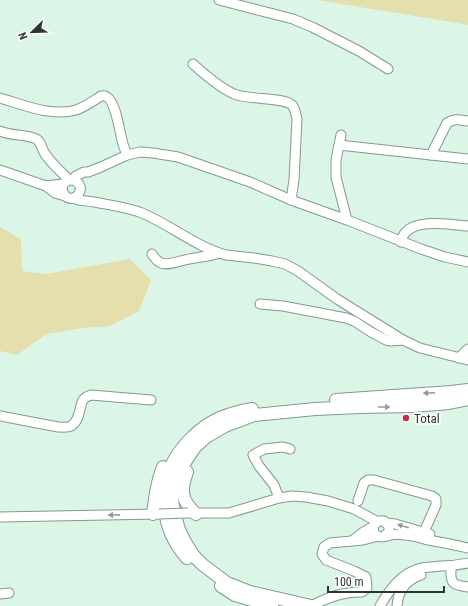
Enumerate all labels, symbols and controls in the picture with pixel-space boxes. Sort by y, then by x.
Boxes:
north arrow [12,12,52,52]
text: N [16,30,31,41]
one-way arrow [422,390,435,396]
one-way arrow [378,403,390,410]
place label: Total [414,411,440,426]
marker: Total [401,413,411,423]
one-way arrow [107,512,120,518]
one-way arrow [397,523,409,529]
scale bar [328,568,444,594]
text: 100 m [334,575,364,589]

